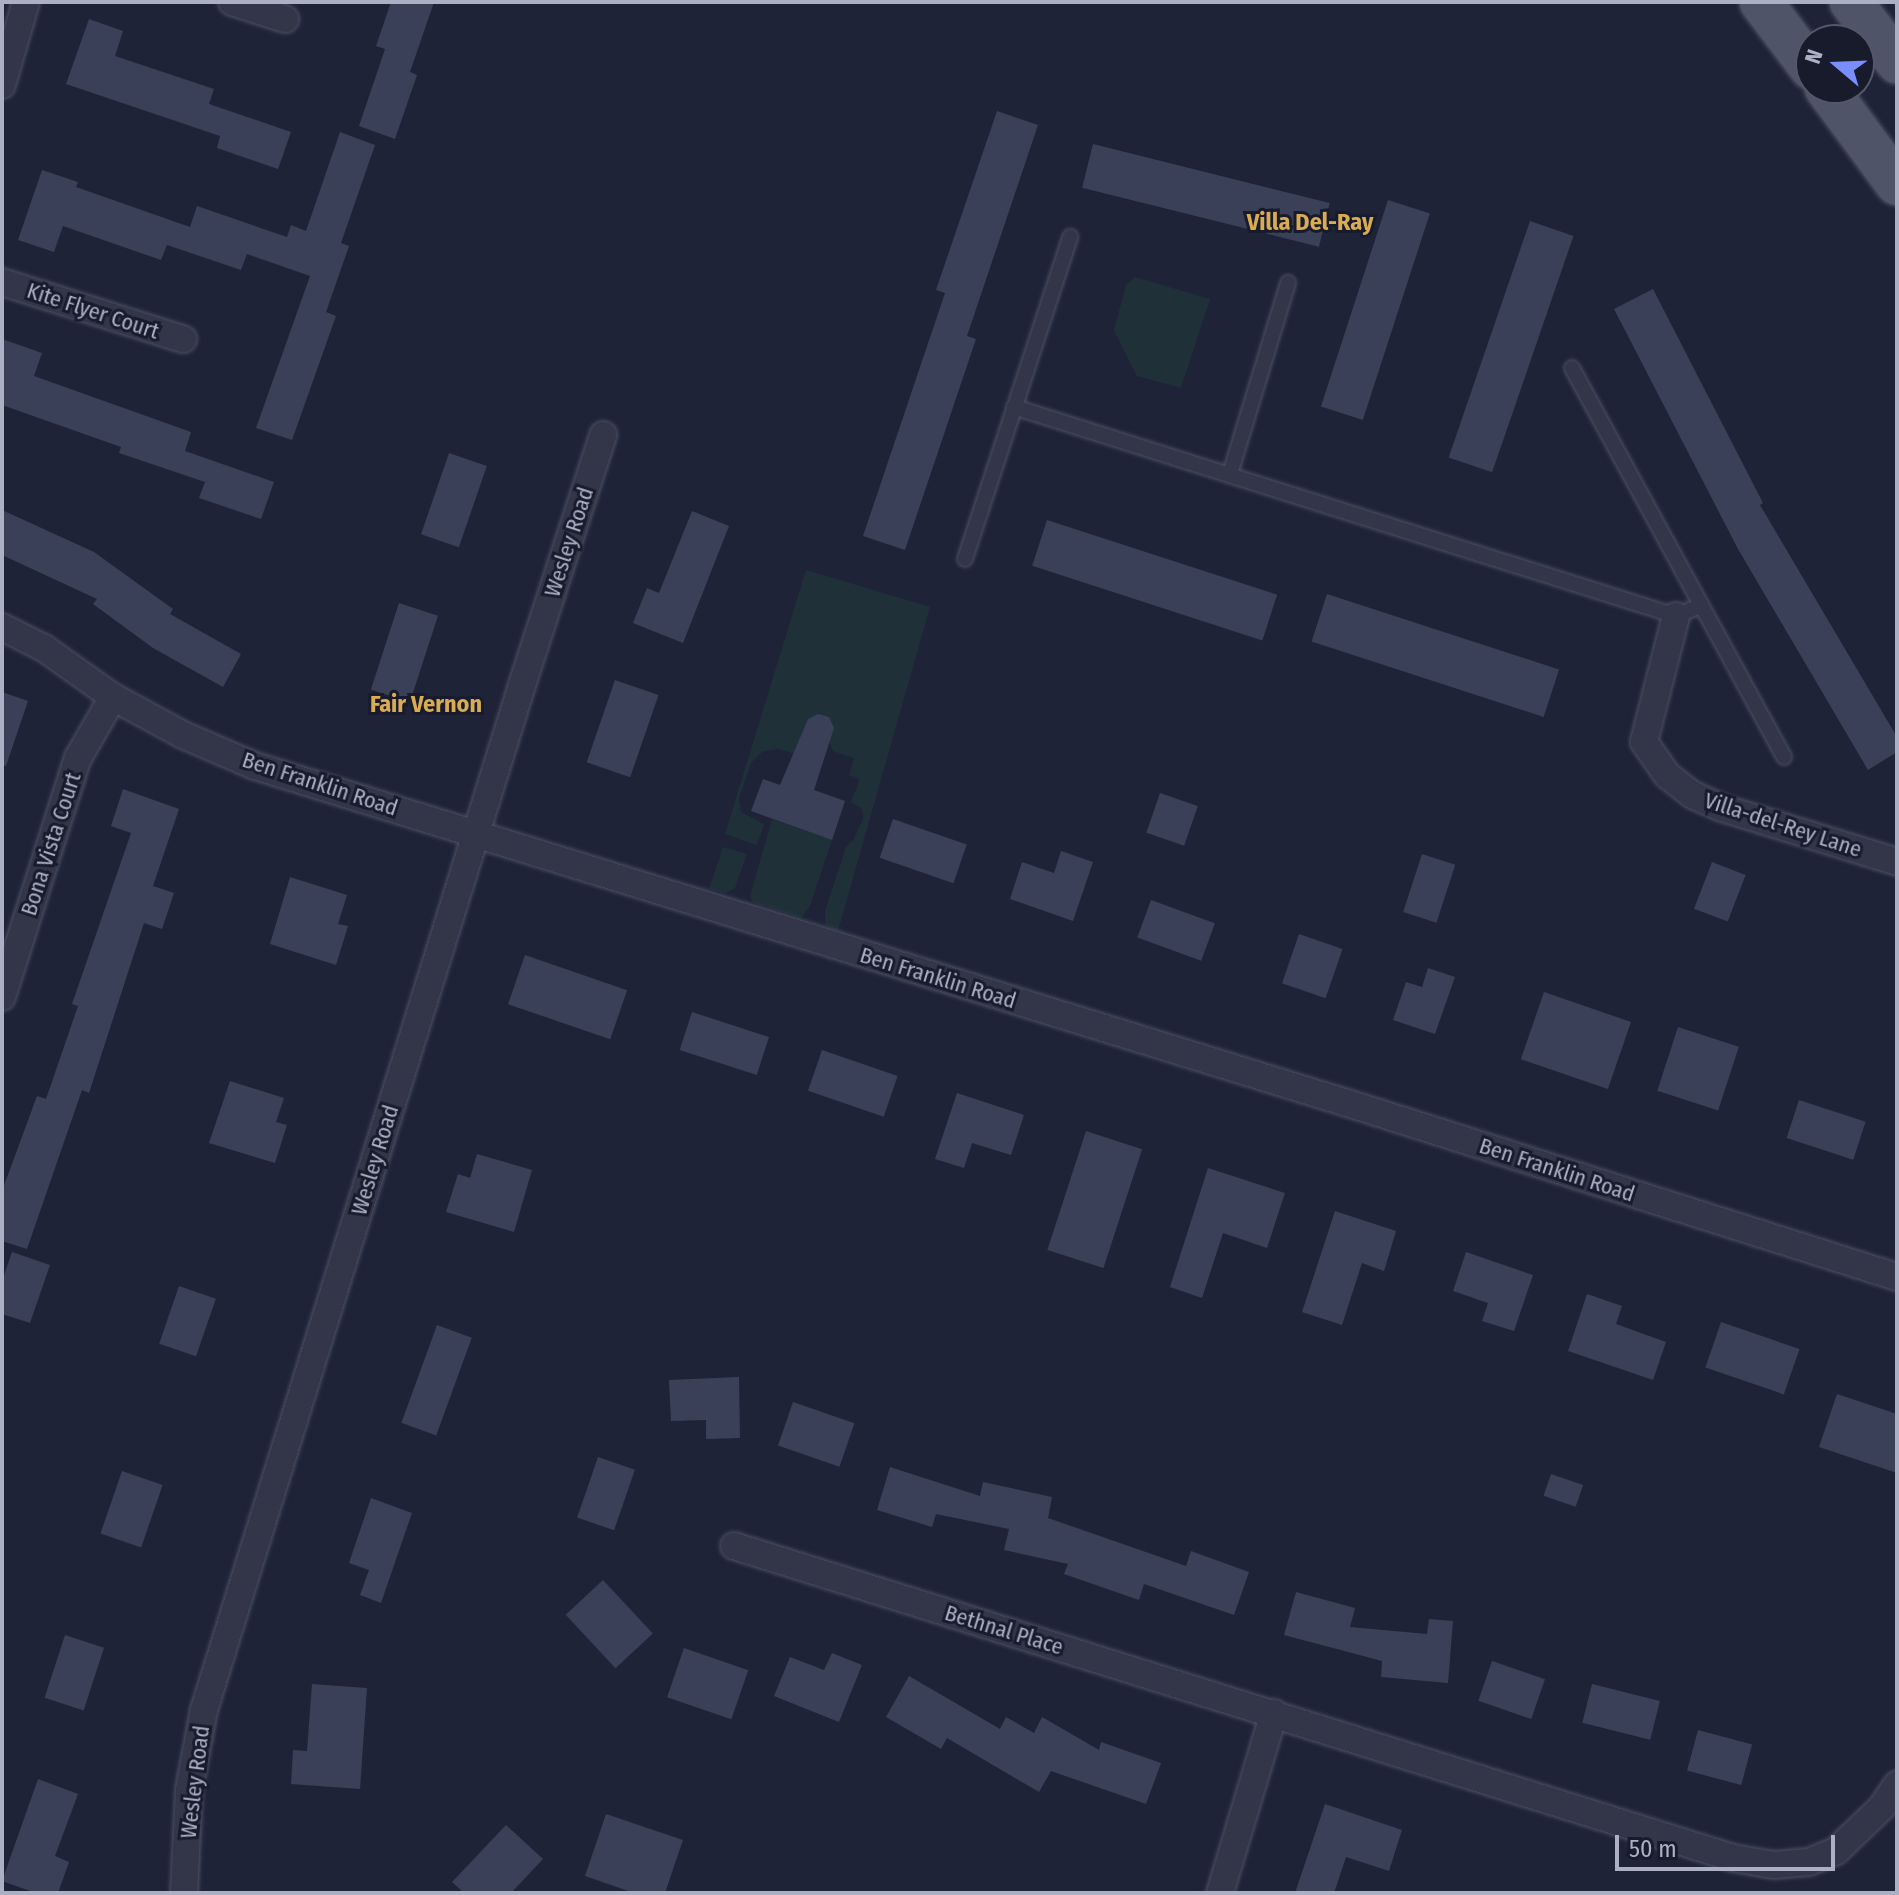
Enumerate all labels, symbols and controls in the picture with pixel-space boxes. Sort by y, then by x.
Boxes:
north arrow [1795,24,1875,104]
text: N [1799,46,1829,67]
district label: Villa Del-Ray [1247,209,1373,237]
street label: Kite Flyer Court [24,277,162,345]
street label: Wesley Road [539,484,599,600]
district label: Fair Vernon [370,691,482,719]
street label: Ben Franklin Road [239,746,401,822]
street label: Bona Vista Court [15,769,87,919]
street label: Villa-del-Rey Lane [1701,787,1865,863]
street label: Ben Franklin Road [857,942,1019,1014]
street label: Wesley Road [346,1102,404,1218]
street label: Ben Franklin Road [1476,1132,1638,1208]
street label: Bethnal Place [942,1599,1066,1661]
street label: Wesley Road [175,1724,215,1840]
scale bar [1619,1819,1839,1869]
text: 50 m [1629,1835,1677,1863]

